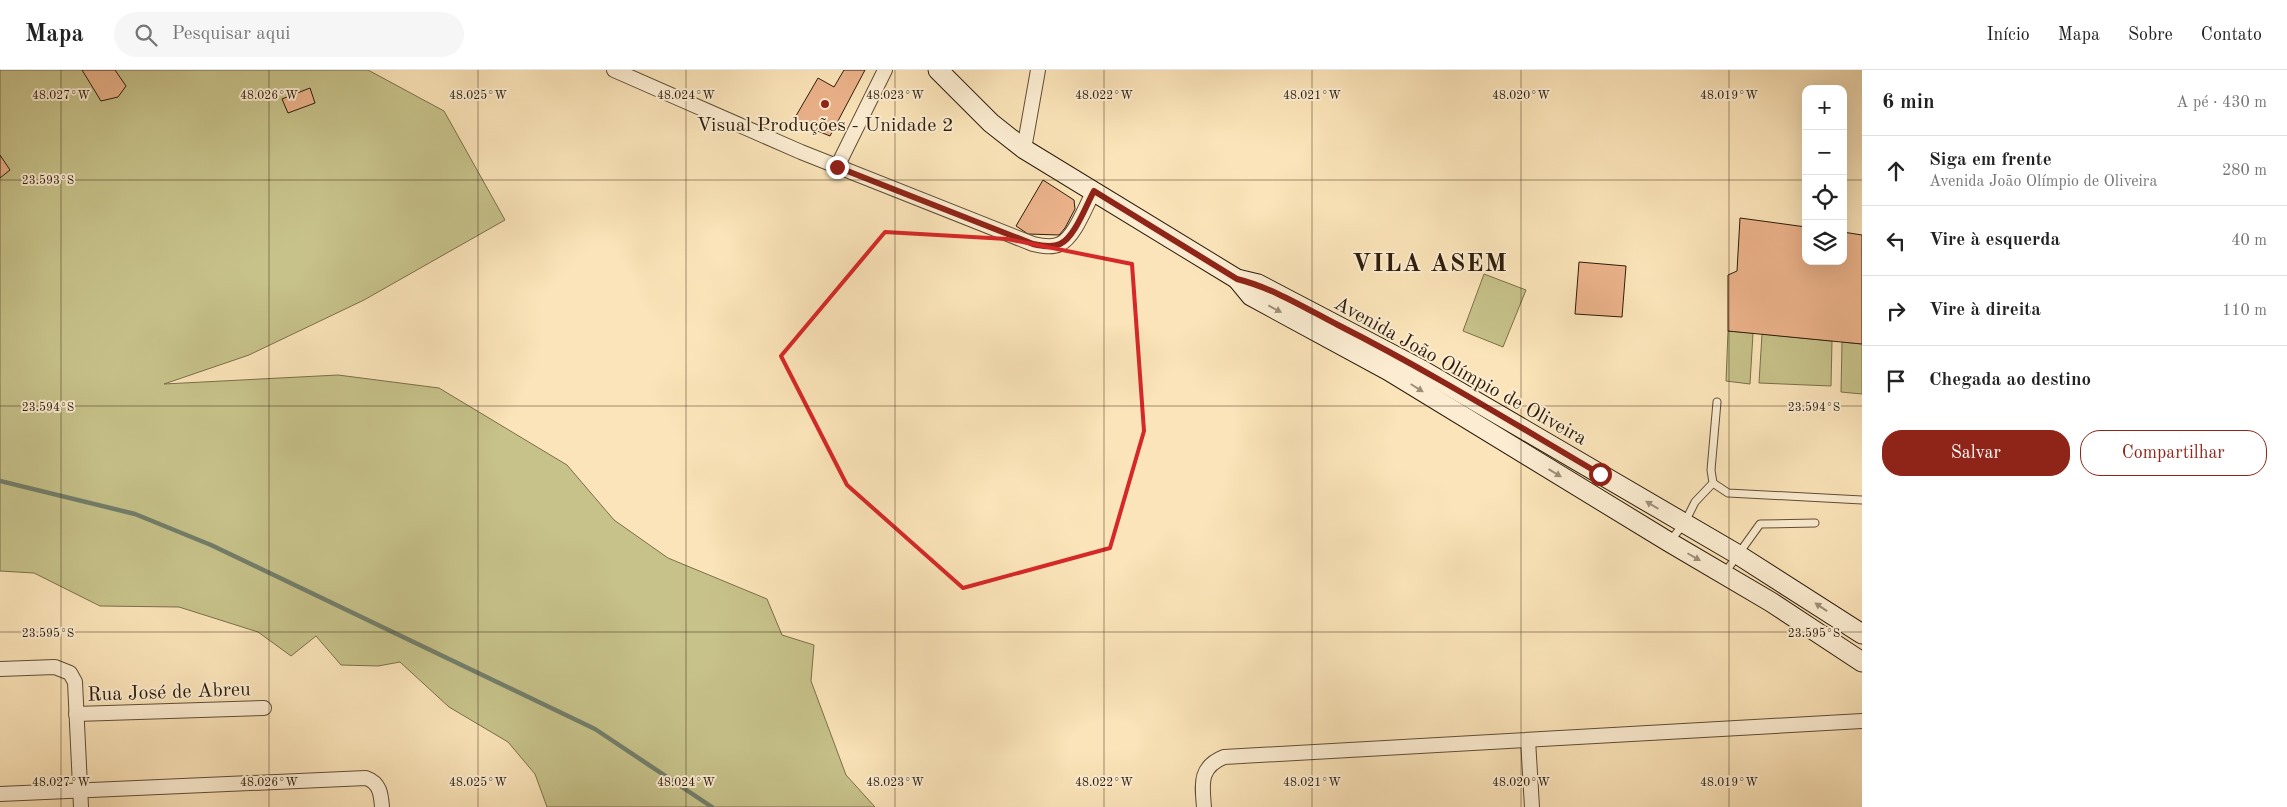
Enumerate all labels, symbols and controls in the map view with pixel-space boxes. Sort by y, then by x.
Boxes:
search box [114,12,464,57]
icon: search [132,21,160,49]
text: Mapa [25,23,84,47]
text: Pesquisar aqui [172,25,291,44]
text: Início [1986,26,2030,44]
text: Mapa [2058,26,2100,44]
text: Sobre [2128,26,2173,44]
text: Contato [2201,26,2262,44]
map controls [1802,85,1847,265]
button: + [1802,85,1847,130]
text: 48.025°W [449,89,507,102]
text: 48.027°W [32,90,90,102]
text: 48.026°W [240,90,298,102]
text: 48.024°W [657,90,715,102]
text: 48.023°W [866,90,924,102]
text: 48.022°W [1075,90,1133,102]
text: 48.021°W [1283,90,1341,102]
text: 48.020°W [1492,90,1550,102]
text: 48.019°W [1700,90,1758,102]
text: 6 min [1882,92,1935,113]
text: A pé · 430 m [2176,95,2267,111]
marker: Visual Produções - Unidade 2 [819,98,831,110]
place label: Visual Produções - Unidade 2 [696,116,954,136]
button: − [1802,130,1847,175]
text: Siga em frente [1929,151,2052,170]
route end [826,156,849,179]
icon: ahead [1882,157,1910,185]
text: 280 m [2222,163,2267,179]
text: 23.593°S [22,174,74,187]
text: Avenida João Olímpio de Oliveira [1929,174,2157,190]
button: locate [1802,175,1847,220]
button: layers [1802,220,1847,265]
icon: left [1882,227,1910,255]
text: Vire à esquerda [1929,231,2060,250]
text: 40 m [2231,233,2267,249]
district label: VILA ASEM [1352,252,1508,277]
street label: Avenida João Olímpio de Oliveira [1330,294,1590,450]
icon: right [1882,297,1910,325]
text: Vire à direita [1929,301,2041,320]
text: 110 m [2222,303,2267,319]
one-way arrow [1267,305,1282,313]
icon: arrive [1882,367,1910,395]
text: Chegada ao destino [1929,371,2091,390]
one-way arrow [1410,383,1423,392]
text: 23.594°S [22,401,74,414]
text: 23.594°S [1788,401,1840,414]
button: Salvar [1882,430,2070,476]
button: Compartilhar [2080,430,2267,476]
route start [1589,463,1612,486]
one-way arrow [1549,468,1562,477]
one-way arrow [1646,501,1659,510]
one-way arrow [1687,553,1702,561]
one-way arrow [1815,603,1828,612]
text: 23.595°S [22,627,74,640]
text: 23.595°S [1788,627,1840,640]
street label: Rua José de Abreu [87,680,251,706]
text: 48.025°W [449,776,507,789]
text: 48.027°W [32,777,90,789]
text: 48.026°W [240,777,298,789]
text: 48.024°W [657,777,715,789]
text: 48.023°W [866,777,924,789]
text: 48.022°W [1075,777,1133,789]
text: 48.021°W [1283,777,1341,789]
text: 48.020°W [1492,777,1550,789]
text: 48.019°W [1700,777,1758,789]

